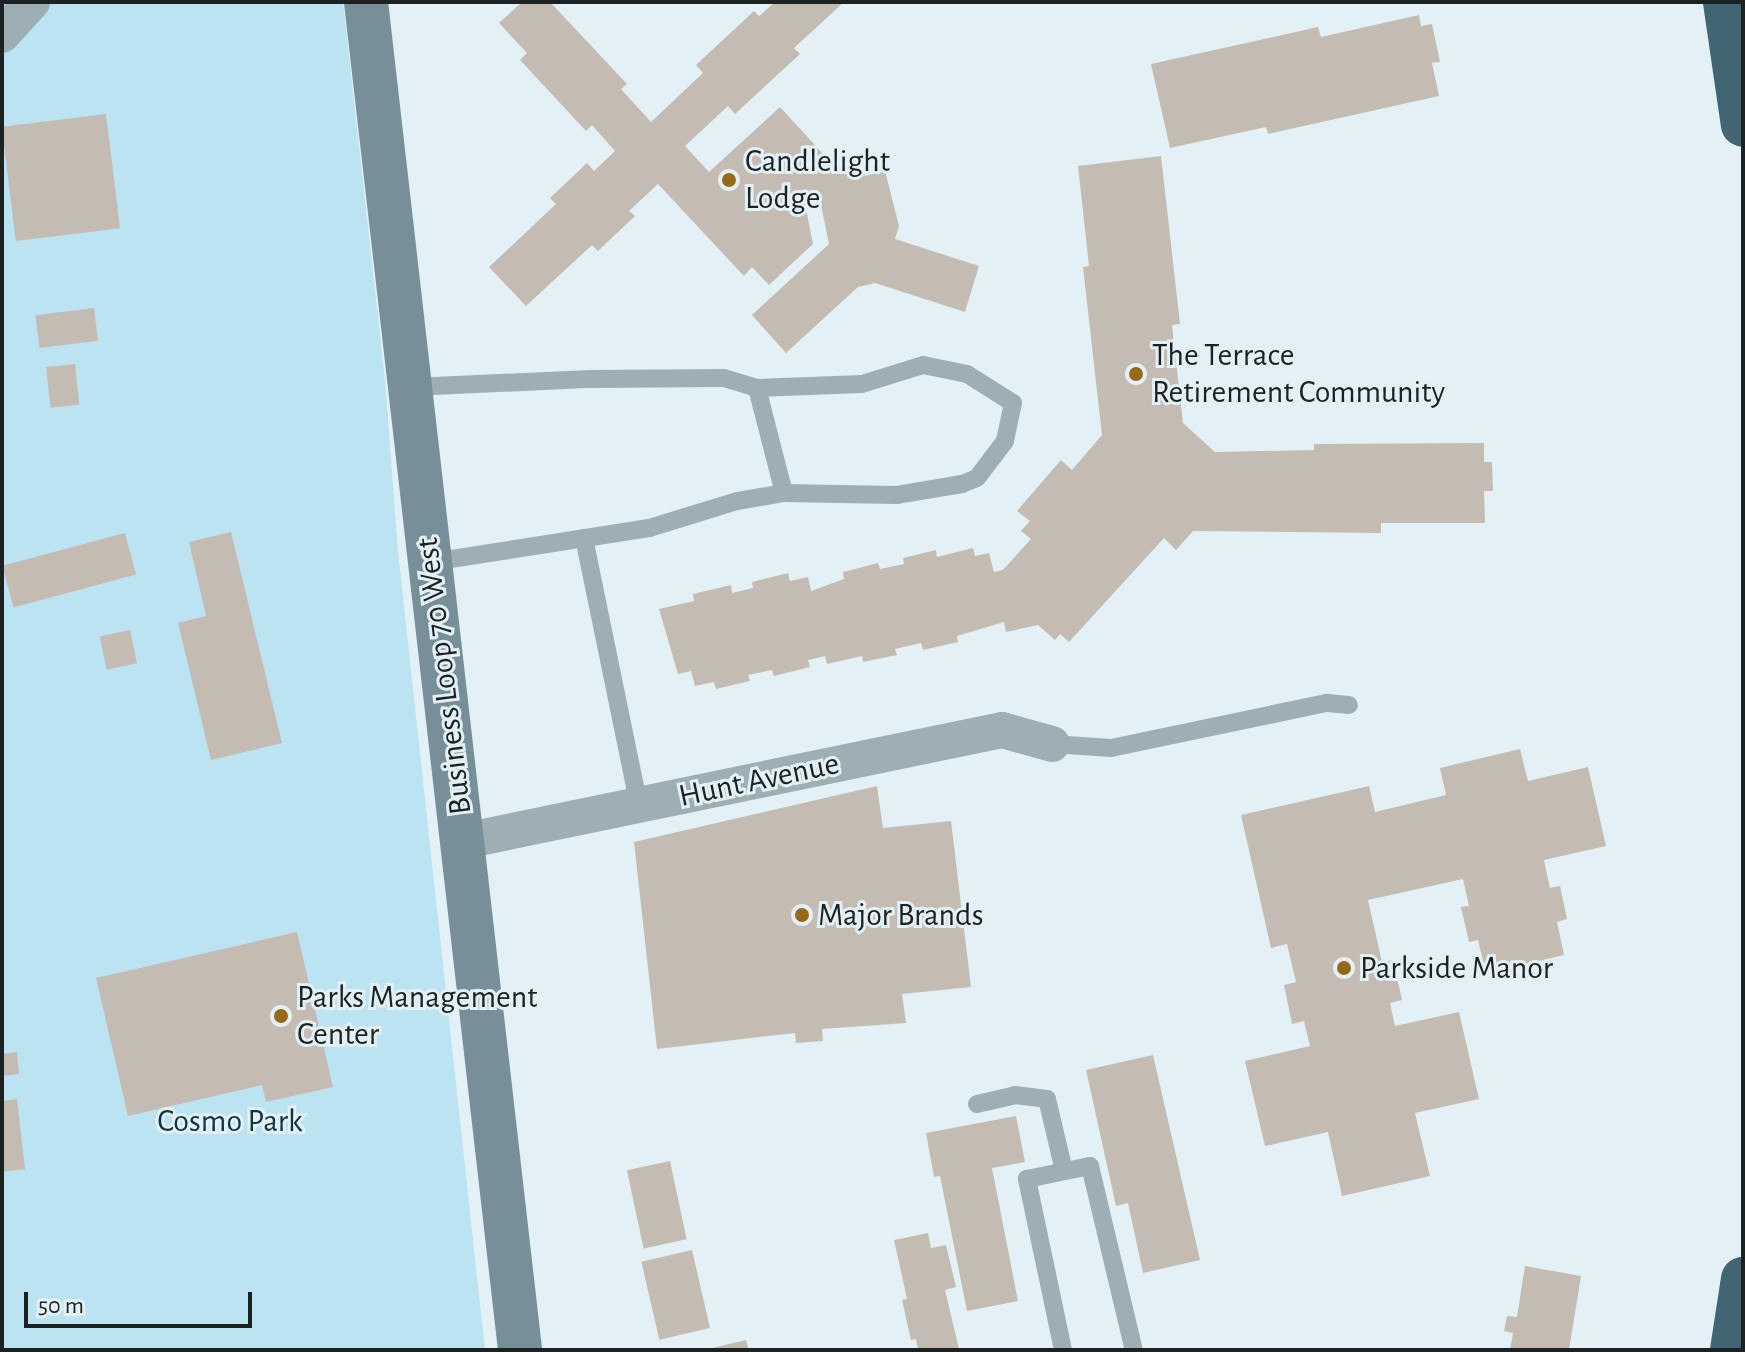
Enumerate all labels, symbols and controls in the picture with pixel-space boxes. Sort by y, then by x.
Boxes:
place label: Candlelight Lodge [745,143,890,218]
marker: Candlelight Lodge [720,171,738,189]
place label: The Terrace Retirement Community [1152,337,1445,412]
marker: The Terrace Retirement Community [1127,365,1145,383]
street label: Business Loop 70 West [408,535,480,817]
street label: Hunt Avenue [675,744,843,816]
place label: Major Brands [818,896,983,934]
marker: Major Brands [793,906,811,924]
place label: Parkside Manor [1360,949,1553,987]
marker: Parkside Manor [1335,959,1353,977]
place label: Parks Management Center [297,979,537,1054]
marker: Parks Management Center [272,1007,290,1025]
park label: Cosmo Park [157,1102,303,1140]
scale bar [28,1276,256,1326]
text: 50 m [38,1294,84,1318]

